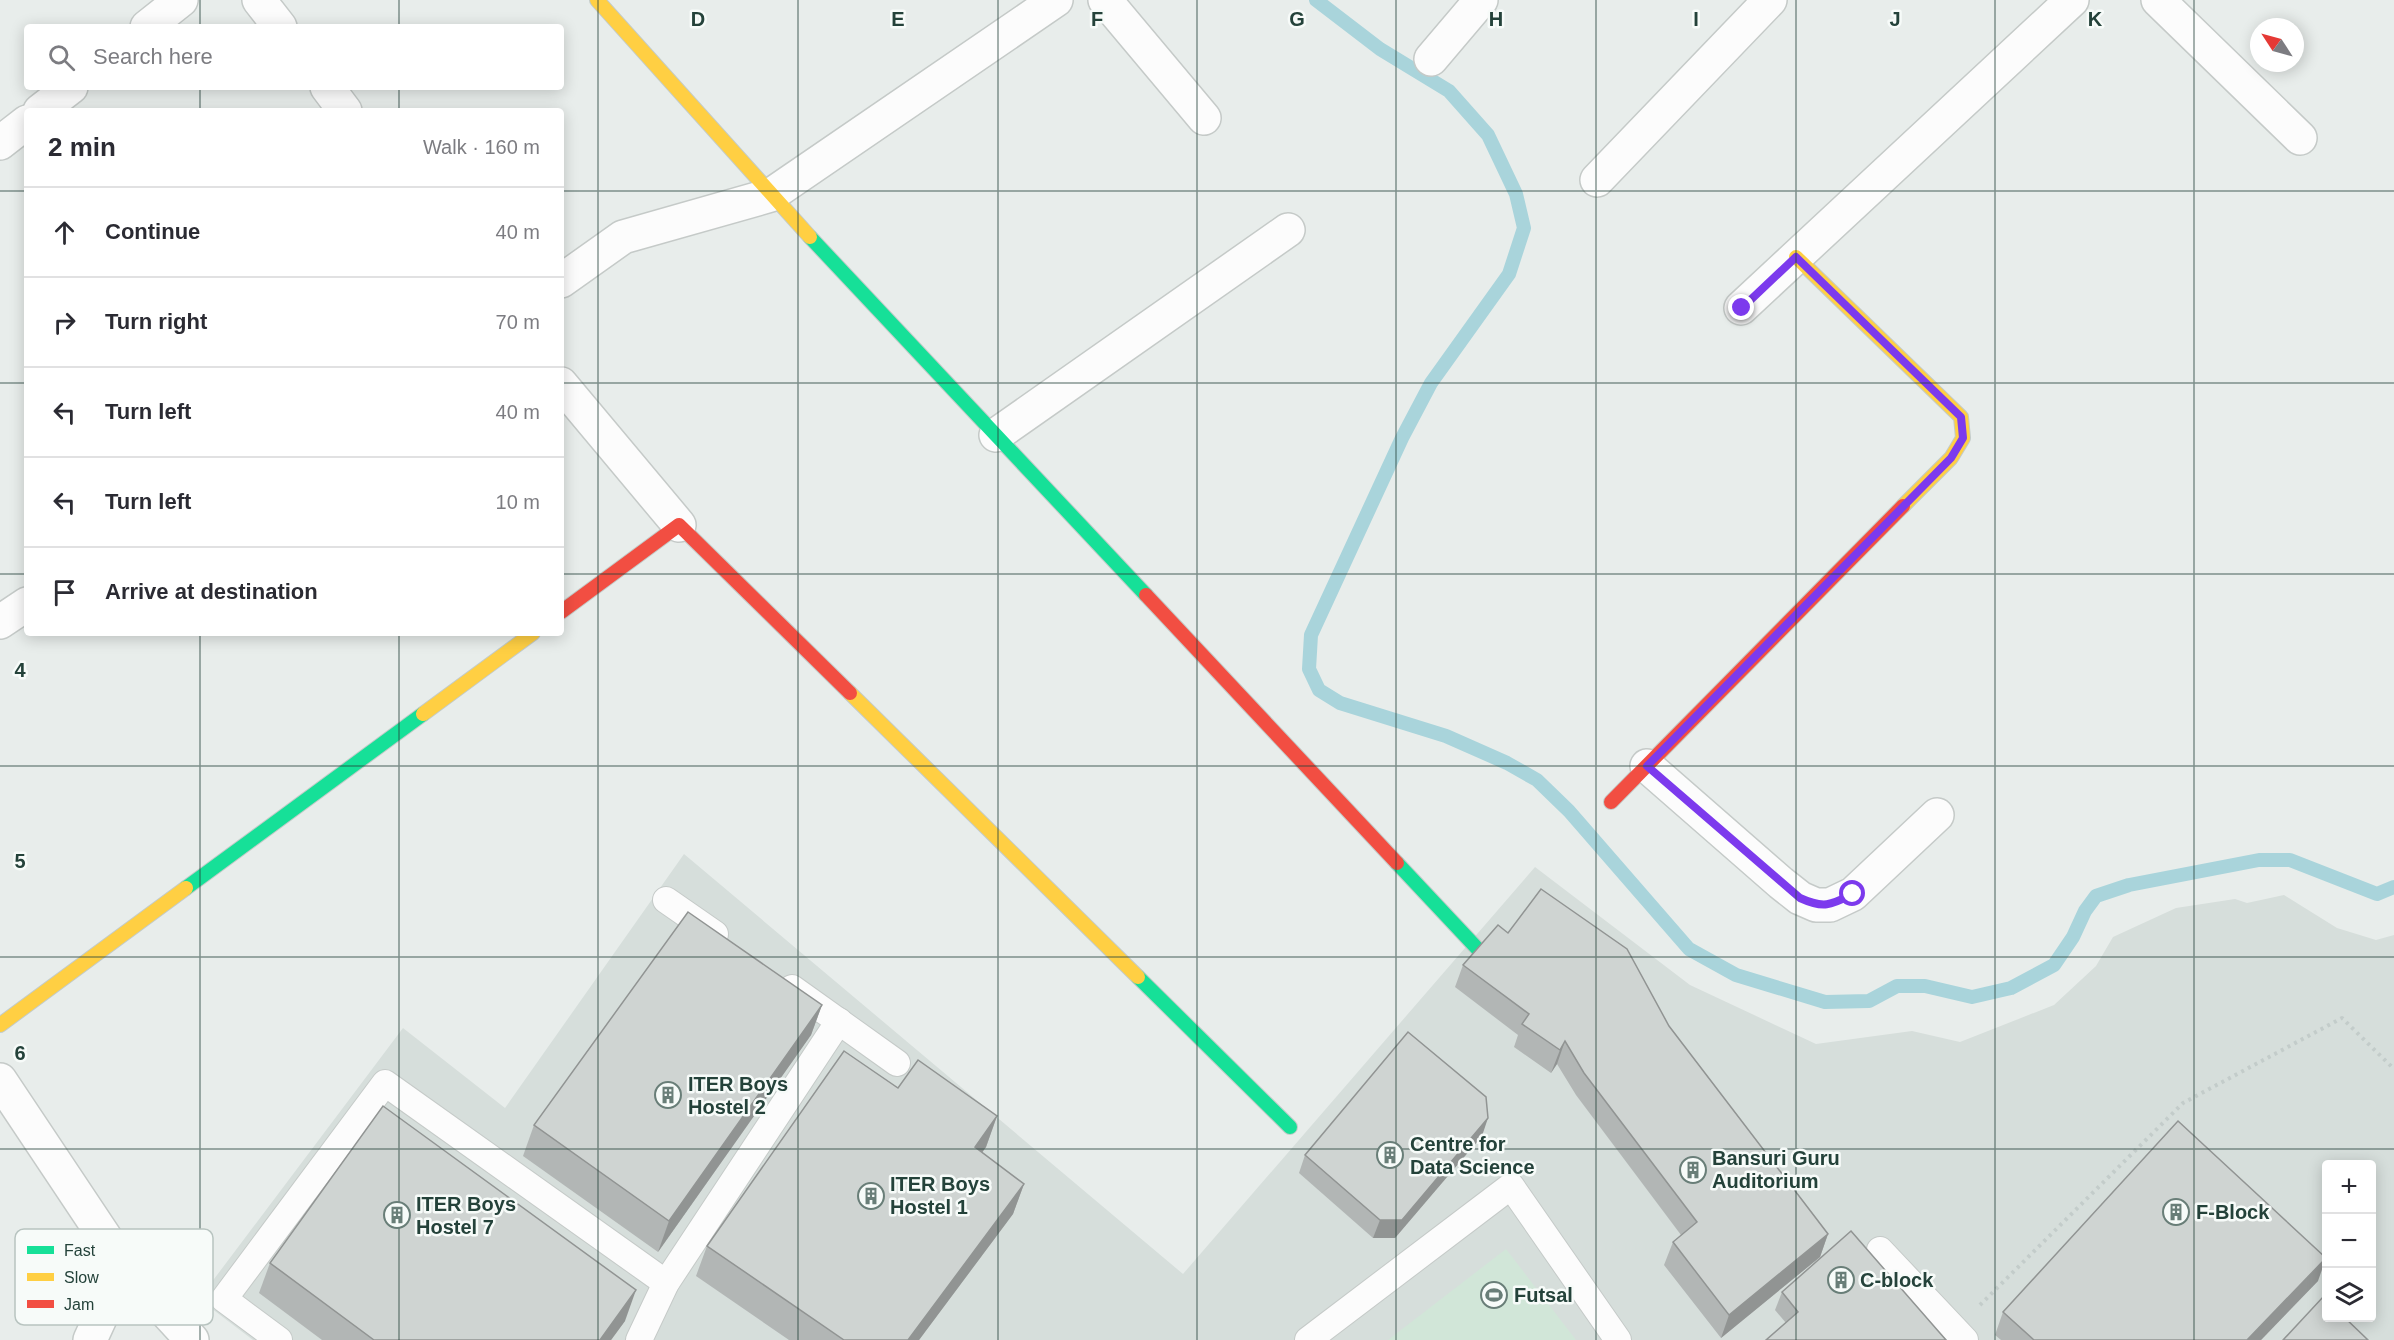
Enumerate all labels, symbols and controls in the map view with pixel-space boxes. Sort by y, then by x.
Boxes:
text: D [691,8,705,30]
text: E [891,8,905,30]
text: F [1091,8,1103,30]
text: G [1289,8,1305,30]
text: H [1489,8,1503,30]
text: I [1693,8,1699,30]
text: J [1889,8,1901,30]
text: K [2088,8,2103,30]
north arrow [2250,18,2304,72]
search box [24,24,564,90]
icon: search [45,41,78,74]
text: Search here [93,44,213,69]
text: 2 min [48,132,116,162]
text: Walk · 160 m [423,136,540,158]
icon: ahead [48,216,81,249]
text: Continue [105,219,200,244]
text: 40 m [496,221,540,243]
route end [1728,294,1754,320]
icon: right [48,306,81,339]
text: Turn right [105,309,207,334]
text: 70 m [496,311,540,333]
icon: left [48,396,81,429]
text: Turn left [105,399,191,424]
text: 40 m [496,401,540,423]
icon: left [48,486,81,519]
text: Turn left [105,489,191,514]
text: 10 m [496,491,540,513]
icon: arrive [48,576,81,609]
text: Arrive at destination [105,579,318,604]
text: 4 [14,659,26,681]
text: 5 [14,850,26,872]
route start [1839,880,1865,906]
text: 6 [14,1042,26,1064]
place label: ITER Boys Hostel 2 [688,1073,788,1118]
building icon: ITER Boys Hostel 2 [653,1080,683,1110]
place label: Centre for Data Science [1410,1133,1535,1178]
building icon: Centre for Data Science [1375,1140,1405,1170]
place label: Bansuri Guru Auditorium [1712,1147,1840,1192]
building icon: Bansuri Guru Auditorium [1678,1155,1708,1185]
map controls [2322,1160,2376,1322]
button: + [2322,1160,2376,1214]
place label: ITER Boys Hostel 1 [890,1173,990,1218]
building icon: ITER Boys Hostel 1 [856,1181,886,1211]
place label: ITER Boys Hostel 7 [416,1193,516,1238]
building icon: F-Block [2161,1197,2191,1227]
building icon: ITER Boys Hostel 7 [382,1200,412,1230]
place label: F-Block [2196,1201,2270,1223]
button: − [2322,1214,2376,1268]
legend [15,1229,213,1325]
text: Fast [64,1242,96,1259]
building icon: C-block [1826,1265,1856,1295]
button: layers [2322,1268,2376,1322]
text: Slow [64,1269,99,1286]
place label: C-block [1860,1269,1934,1291]
sports icon: Futsal [1479,1280,1509,1310]
place label: Futsal [1514,1284,1573,1306]
text: Jam [64,1296,94,1313]

